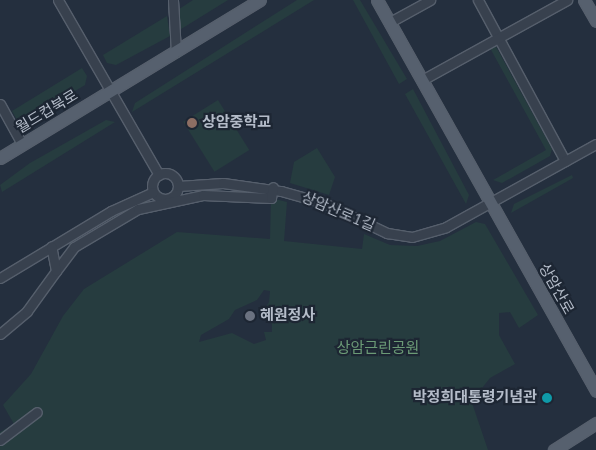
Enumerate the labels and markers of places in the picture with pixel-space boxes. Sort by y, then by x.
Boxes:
place label: 상암중학교 [202,114,271,132]
marker: 상암중학교 [186,117,198,129]
place label: 혜원정사 [260,307,315,325]
marker: 혜원정사 [244,310,256,322]
place label: 박정희대통령기념관 [413,389,537,407]
marker: 박정희대통령기념관 [541,392,553,404]

